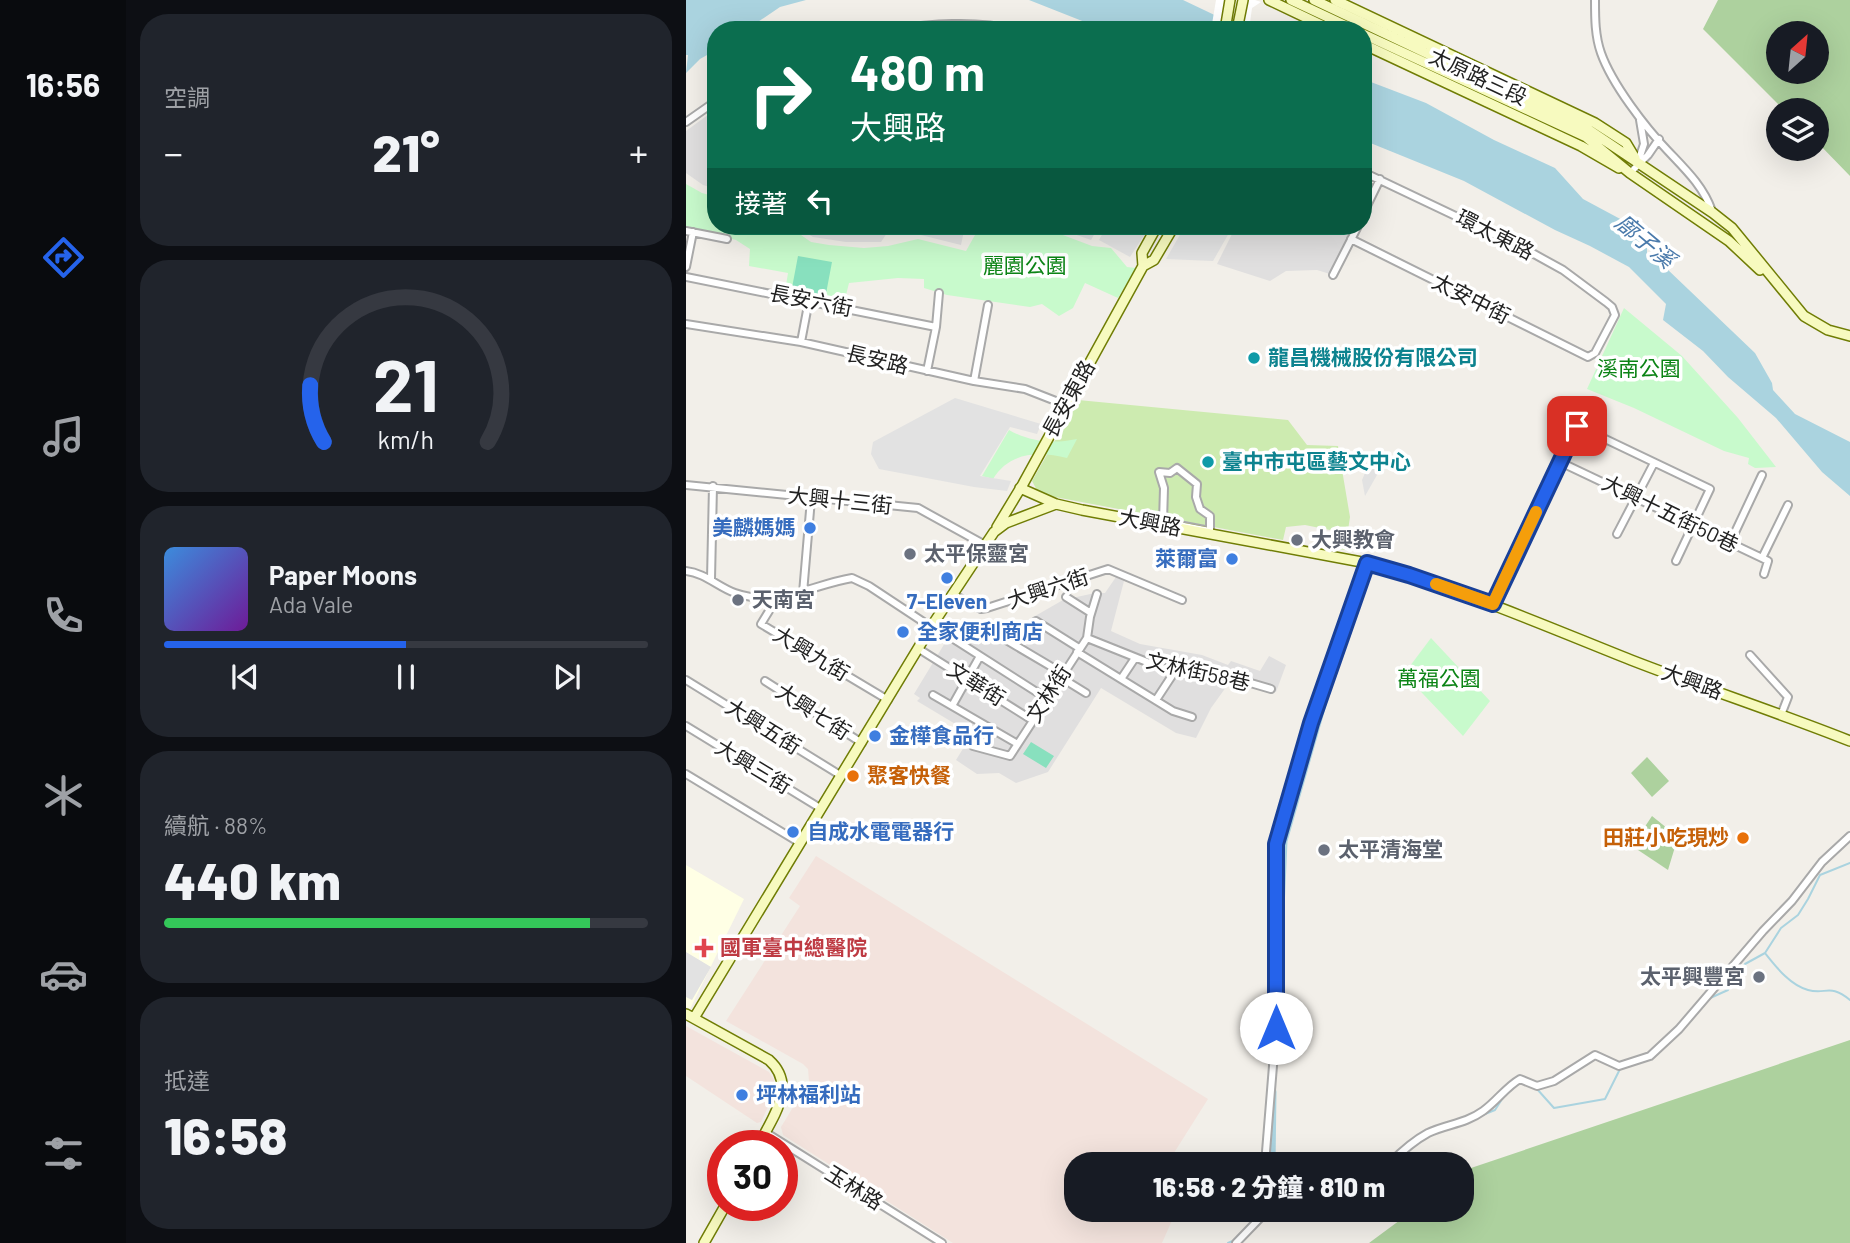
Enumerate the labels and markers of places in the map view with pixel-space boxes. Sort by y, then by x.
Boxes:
place label: 龍昌機械股份有限公司 [1268,344,1478,369]
marker: 龍昌機械股份有限公司 [1246,350,1262,366]
pin [1547,396,1607,456]
place label: 臺中市屯區藝文中心 [1222,448,1411,473]
marker: 臺中市屯區藝文中心 [1200,454,1216,470]
place label: 美麟媽媽 [712,514,796,539]
marker: 美麟媽媽 [802,520,818,536]
place label: 大興教會 [1311,526,1395,551]
marker: 大興教會 [1289,532,1305,548]
place label: 太平保靈宮 [924,540,1029,565]
place label: 萊爾富 [1155,545,1218,570]
marker: 太平保靈宮 [902,546,918,562]
marker: 萊爾富 [1224,551,1240,567]
marker: 7-Eleven [939,570,955,586]
place label: 天南宮 [752,586,815,611]
place label: 7-Eleven [907,588,987,613]
marker: 天南宮 [730,592,746,608]
place label: 全家便利商店 [917,618,1043,643]
marker: 全家便利商店 [895,624,911,640]
place label: 金樺食品行 [889,722,994,747]
marker: 金樺食品行 [867,728,883,744]
place label: 聚客快餐 [867,762,951,787]
marker: 聚客快餐 [845,768,861,784]
place label: 自成水電電器行 [807,818,954,843]
marker: 自成水電電器行 [785,824,801,840]
place label: 田莊小吃現炒 [1603,824,1729,849]
marker: 田莊小吃現炒 [1735,830,1751,846]
place label: 太平清海堂 [1338,836,1443,861]
marker: 太平清海堂 [1316,842,1332,858]
place label: 國軍臺中總醫院 [720,934,867,959]
marker: 國軍臺中總醫院 [694,938,714,958]
place label: 太平興豐宮 [1640,963,1745,988]
marker: 太平興豐宮 [1751,969,1767,985]
place label: 坪林福利站 [756,1081,861,1106]
marker: 坪林福利站 [734,1087,750,1103]

